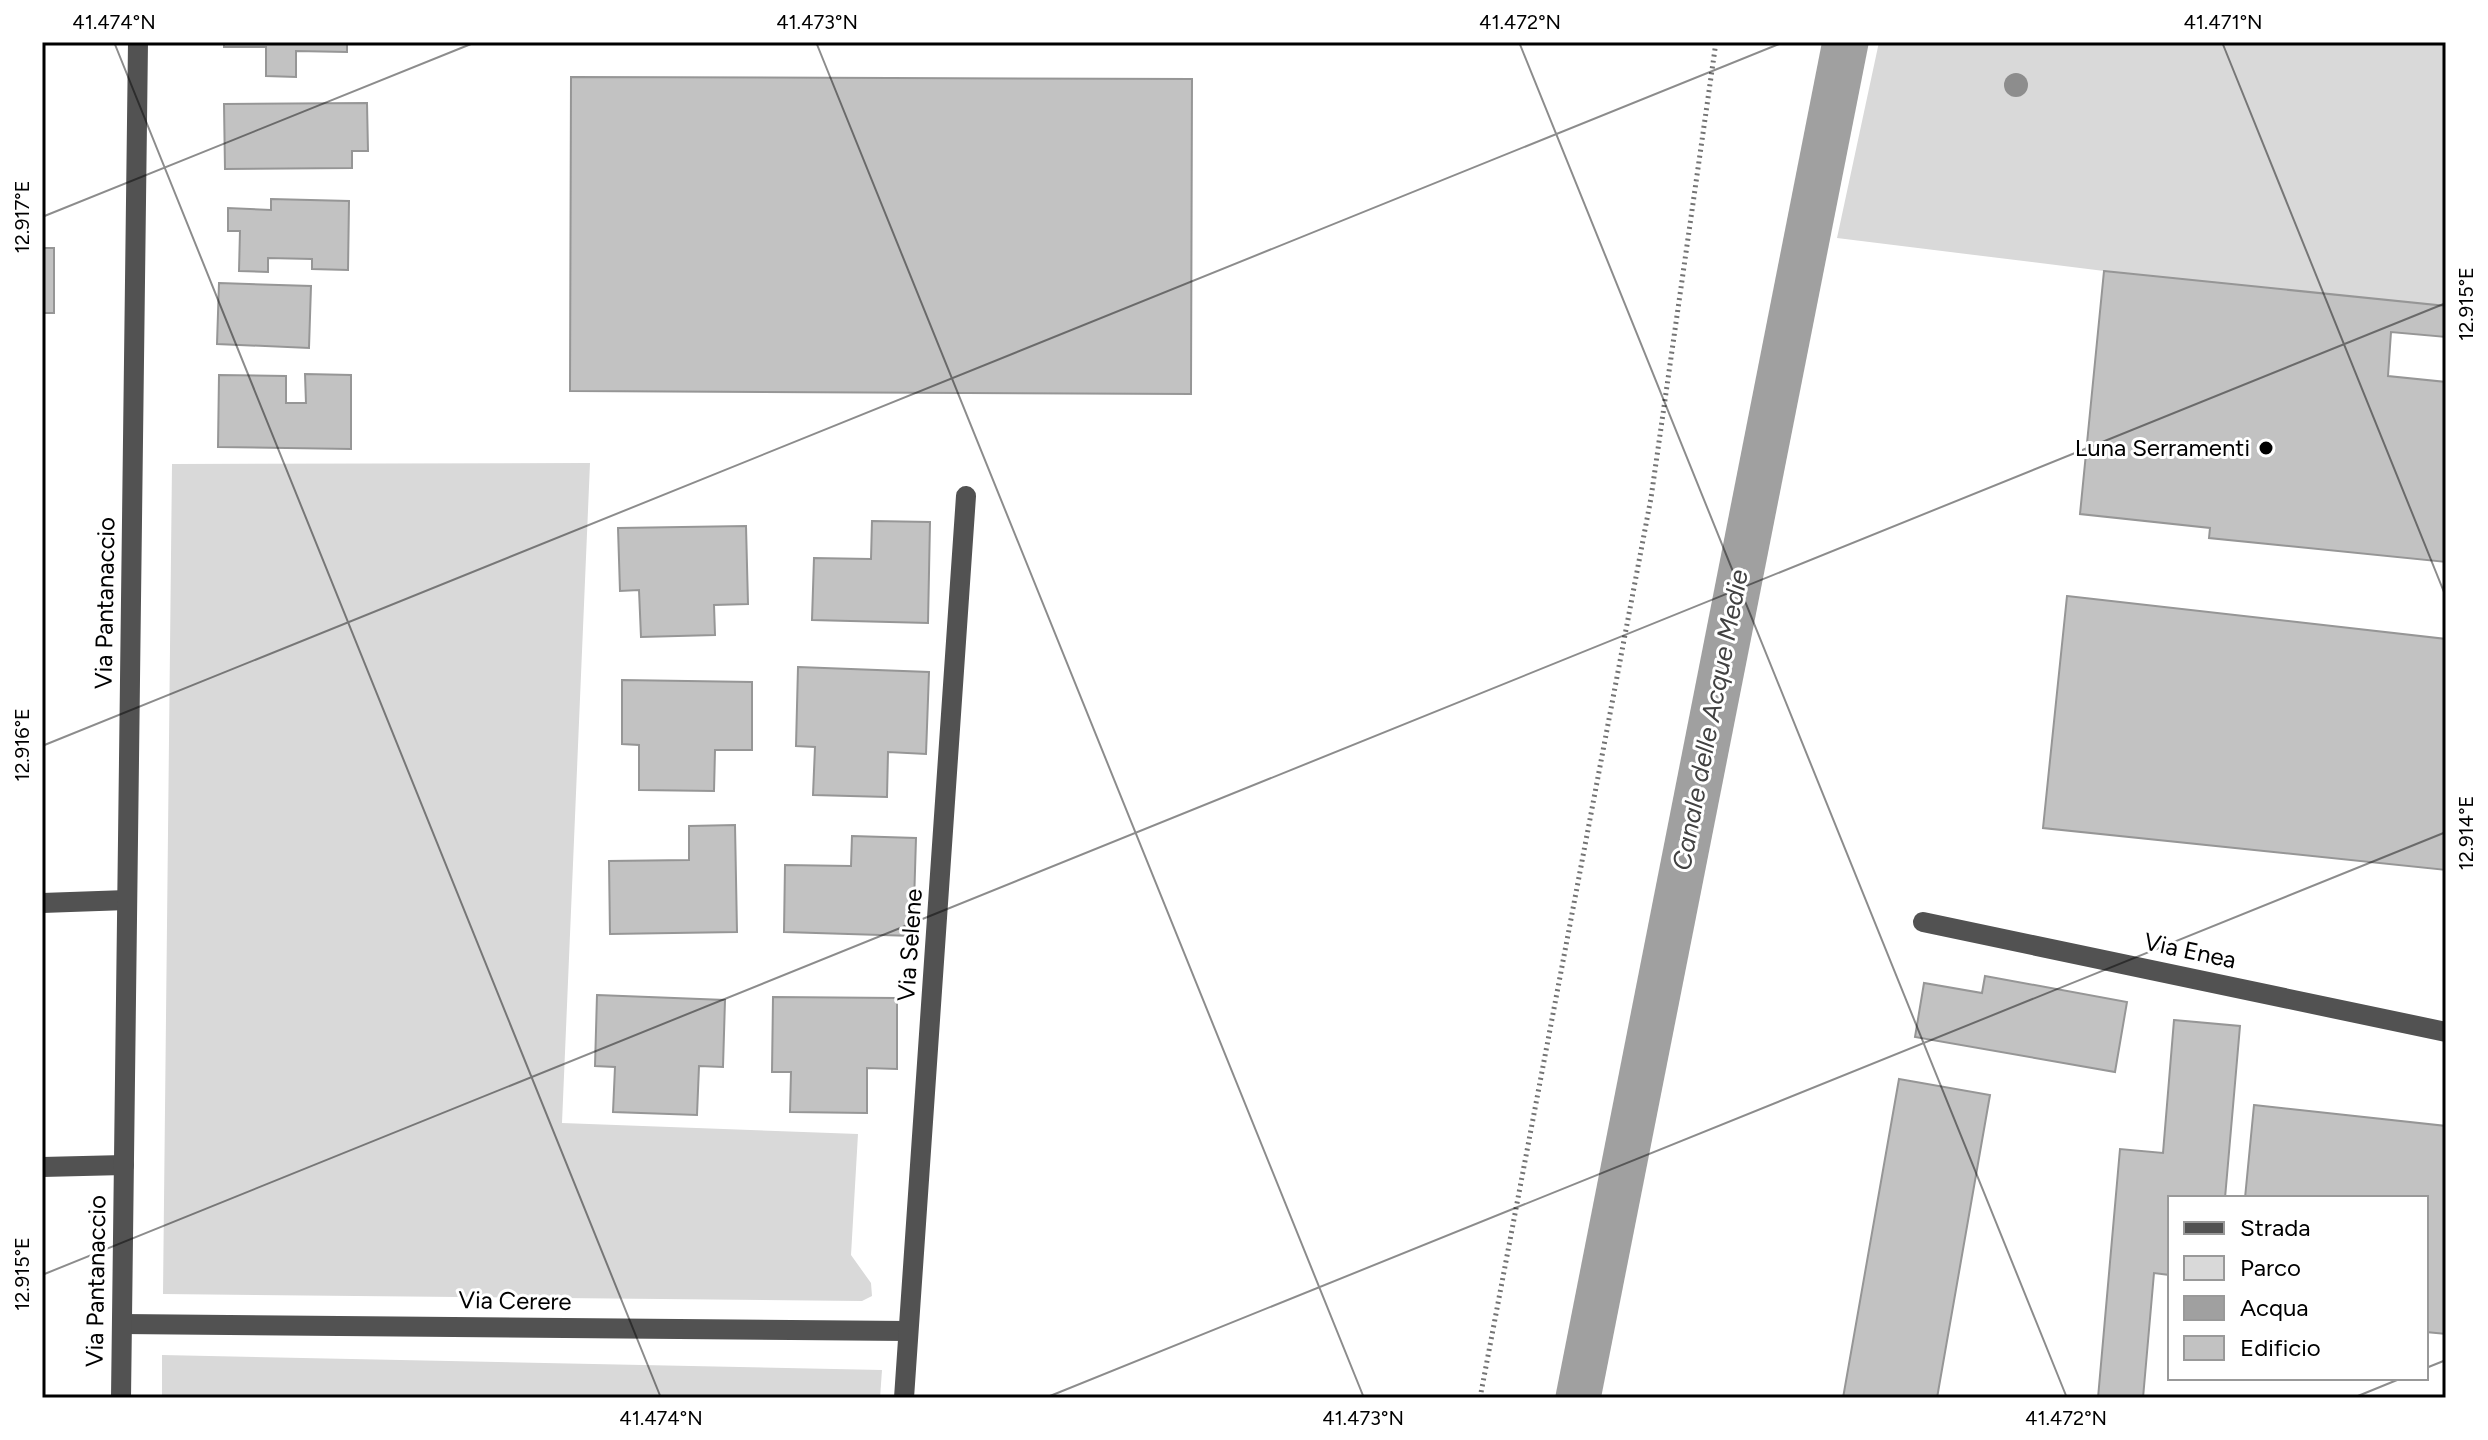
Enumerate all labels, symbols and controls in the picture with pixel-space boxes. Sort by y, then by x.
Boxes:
text: 41.474°N [72,10,156,34]
text: 41.473°N [776,10,858,34]
text: 41.472°N [1479,10,1561,34]
text: 41.471°N [2183,10,2263,34]
text: 12.917°E [10,180,34,254]
text: 12.915°E [2454,267,2478,341]
place label: Luna Serramenti [2075,433,2250,462]
marker: Luna Serramenti [2257,439,2275,457]
street label: Via Pantanaccio [89,517,120,689]
water label: Canale delle Acque Medie [1665,567,1755,873]
text: 12.916°E [10,708,34,782]
text: 12.914°E [2454,796,2478,870]
street label: Via Selene [891,888,928,1002]
street label: Via Enea [2141,927,2239,974]
street label: Via Pantanaccio [80,1195,111,1367]
legend [2168,1196,2428,1380]
text: Strada [2240,1213,2310,1242]
text: 12.915°E [10,1237,34,1311]
text: Parco [2240,1253,2301,1282]
street label: Via Cerere [458,1285,572,1316]
text: Acqua [2240,1293,2309,1322]
text: Edificio [2240,1333,2321,1362]
text: 41.474°N [619,1406,703,1430]
text: 41.473°N [1322,1406,1404,1430]
text: 41.472°N [2025,1406,2107,1430]

